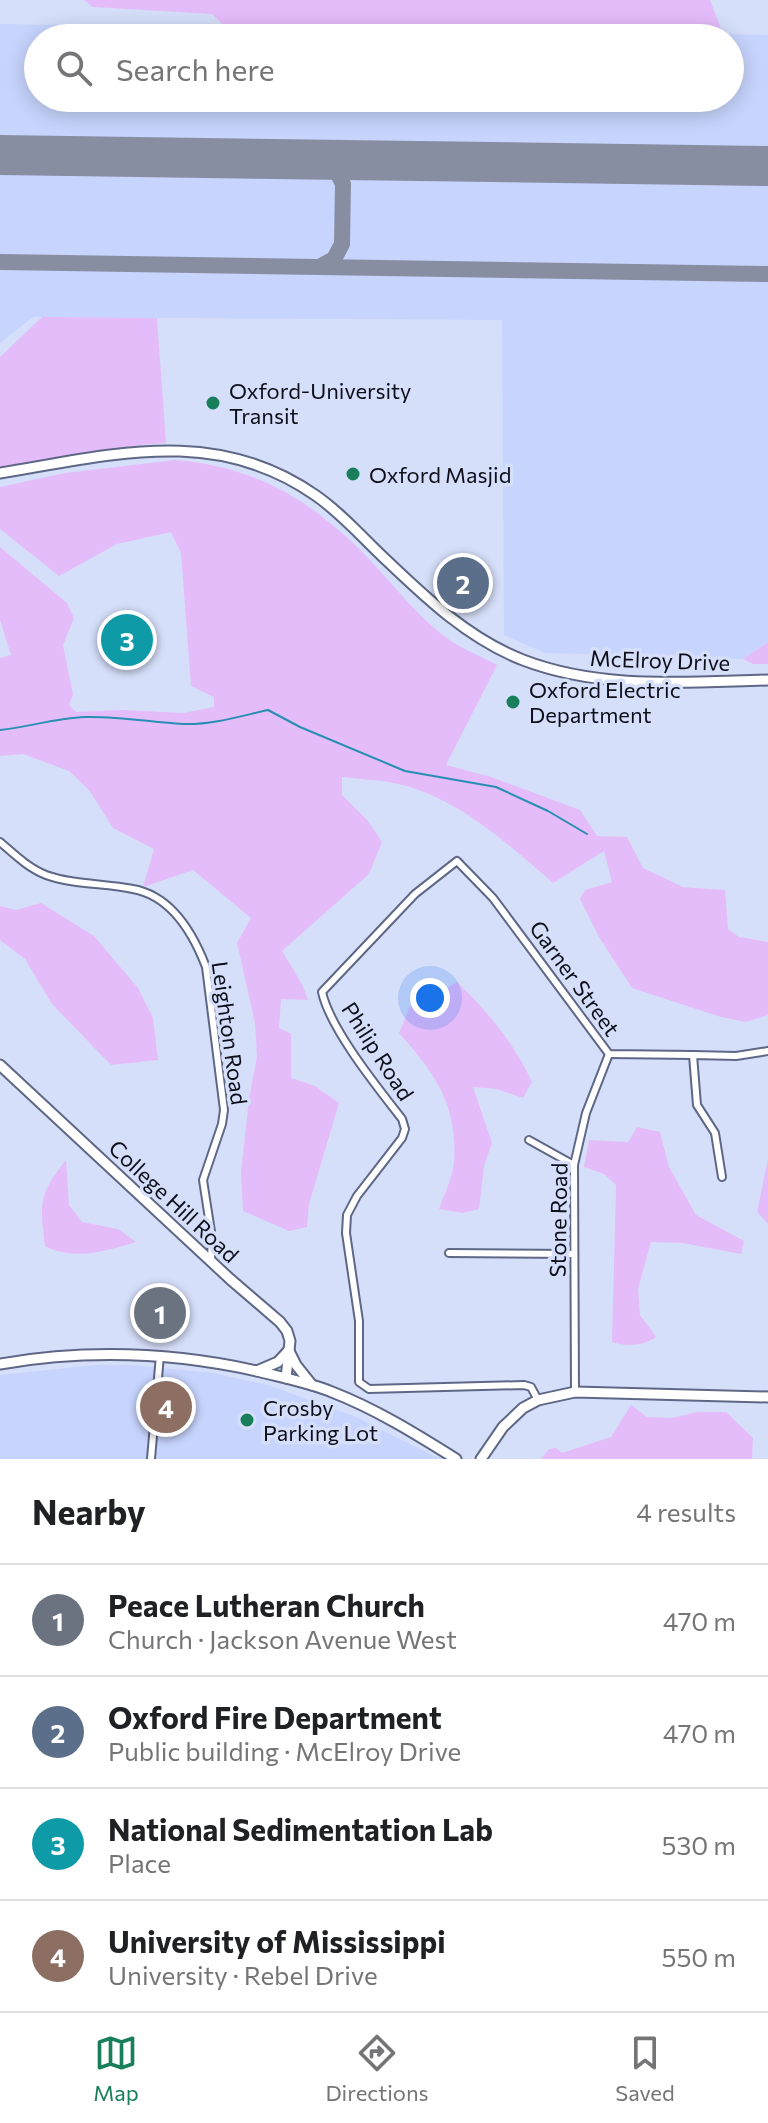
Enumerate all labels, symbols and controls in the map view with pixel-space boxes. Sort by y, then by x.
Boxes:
search box [24,24,744,112]
icon: search [52,46,96,90]
text: Search here [116,50,275,87]
place label: Oxford-University Transit [229,377,411,429]
marker: Oxford-University Transit [204,394,222,412]
place label: Oxford Masjid [369,461,511,488]
marker: Oxford Masjid [344,465,362,483]
pin: 2 [437,553,489,613]
pin: 3 [101,610,153,670]
street label: McElroy Drive [589,644,731,676]
place label: Oxford Electric Department [529,676,681,728]
marker: Oxford Electric Department [504,693,522,711]
street label: Garner Street [524,915,626,1041]
street label: Leighton Road [207,960,253,1106]
your location [410,978,450,1018]
street label: Philip Road [336,997,420,1105]
street label: College Hill Road [104,1134,244,1268]
street label: Stone Road [544,1163,572,1277]
pin: 1 [134,1283,186,1343]
pin: 4 [140,1377,192,1437]
place label: Crosby Parking Lot [263,1394,378,1446]
marker: Crosby Parking Lot [238,1411,256,1429]
text: Nearby [32,1490,146,1532]
text: 4 results [636,1496,736,1527]
text: Peace Lutheran Church [108,1586,425,1623]
text: 1 [52,1605,64,1636]
text: 470 m [663,1605,736,1636]
text: Church · Jackson Avenue West [108,1623,457,1654]
text: Oxford Fire Department [108,1698,442,1735]
text: 2 [51,1717,65,1748]
text: 470 m [663,1717,736,1748]
text: Public building · McElroy Drive [108,1735,461,1766]
text: National Sedimentation Lab [108,1810,493,1847]
text: 3 [50,1829,66,1860]
text: 530 m [662,1829,736,1860]
text: Place [108,1847,171,1878]
text: University of Mississippi [108,1922,446,1959]
text: 4 [50,1941,66,1972]
text: 550 m [661,1941,736,1972]
text: University · Rebel Drive [108,1959,378,1990]
tab: Map [93,2031,139,2106]
tab: Directions [325,2031,429,2106]
tab: Saved [615,2031,675,2106]

